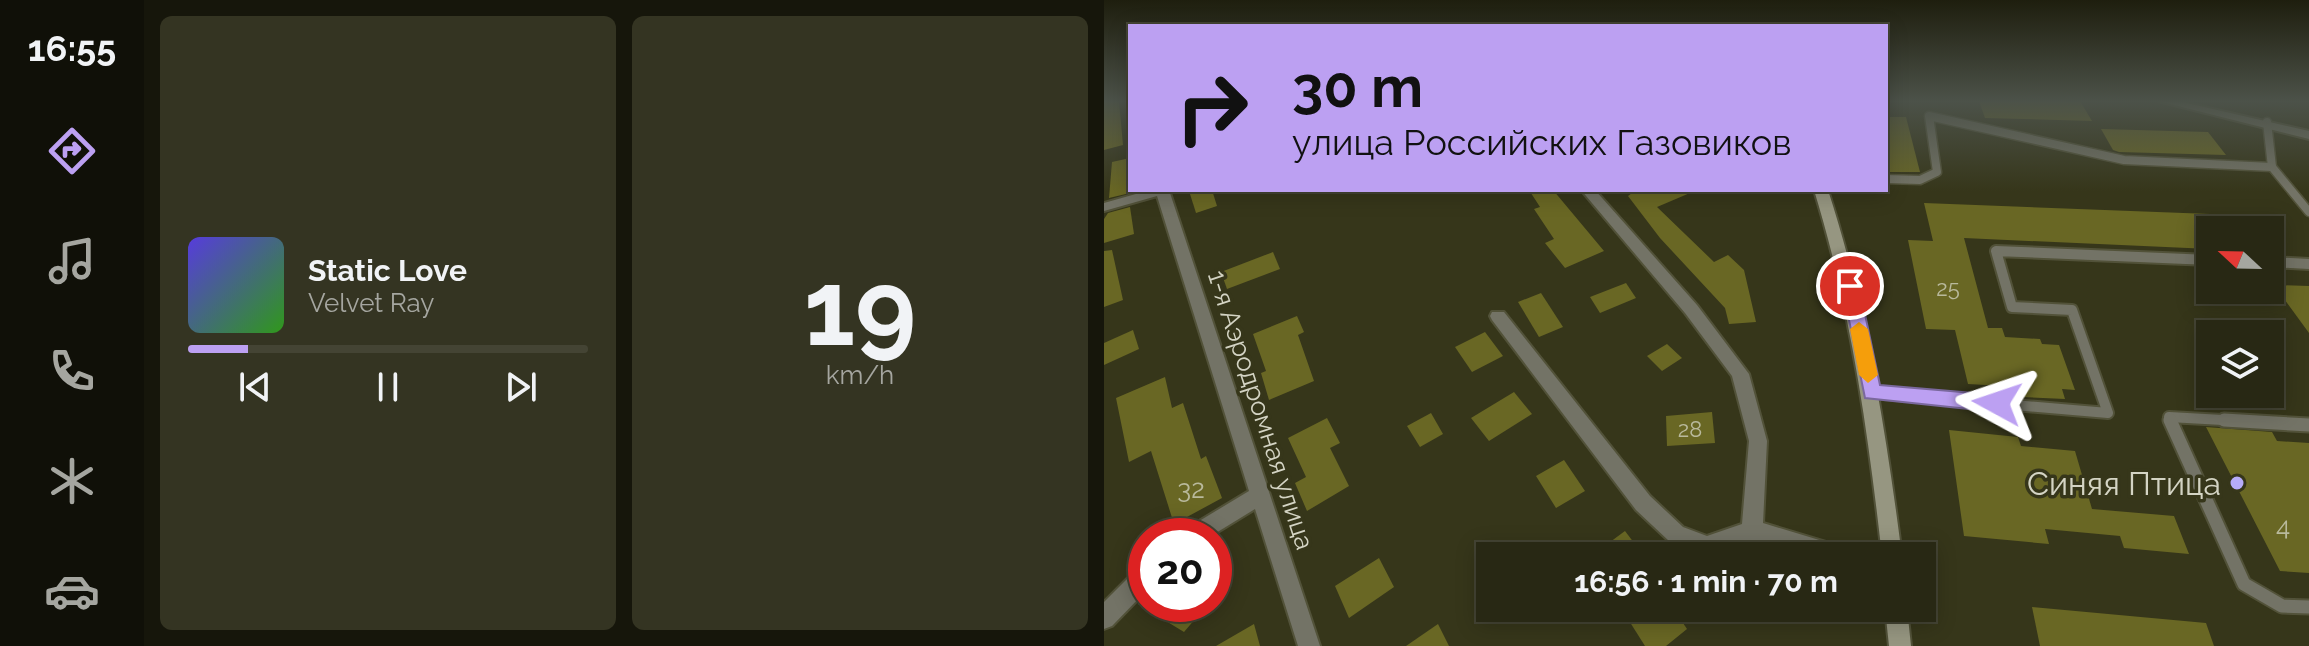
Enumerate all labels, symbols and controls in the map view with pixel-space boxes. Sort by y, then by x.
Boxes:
text: 16:55 [28,27,116,69]
text: 30 m [1292,54,1423,120]
icon: right [1160,56,1264,160]
text: улица Российских Газовиков [1292,121,1791,163]
icon: directions [44,123,100,179]
north arrow [2196,216,2284,304]
map controls [2196,216,2284,408]
icon: music [44,233,100,289]
text: 19 [804,247,916,369]
pin [1816,252,1884,320]
text: Static Love [308,253,467,288]
icon: arrive [1828,264,1872,308]
street label: 1-я Аэродромная улица [1202,267,1320,553]
house number: 25 [1936,275,1960,301]
text: Velvet Ray [308,288,434,318]
button: layers [2196,320,2284,408]
icon: phone [44,343,100,399]
text: km/h [826,360,894,390]
position arrow [1955,361,2039,445]
icon: previous [233,365,277,409]
icon: pause [366,365,410,409]
icon: next [499,365,543,409]
house number: 28 [1678,416,1702,442]
icon: climate [44,453,100,509]
place label: Синяя Птица [2027,465,2221,502]
house number: 32 [1177,474,1205,504]
marker: Синяя Птица [2228,474,2246,492]
house number: 4 [2276,511,2290,541]
speed limit sign: 20 [1128,518,1232,622]
icon: car [44,563,100,619]
text: 16:56 · 1 min · 70 m [1574,564,1838,599]

